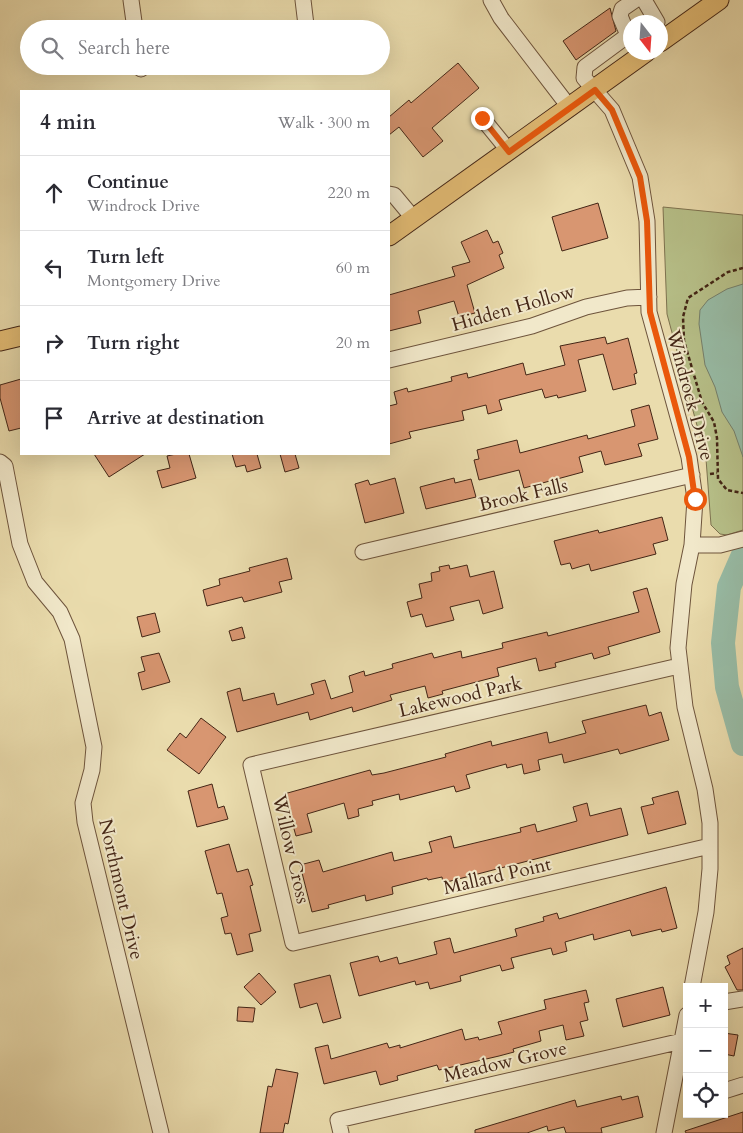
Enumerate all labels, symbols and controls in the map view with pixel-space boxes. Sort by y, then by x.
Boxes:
north arrow [623,15,668,60]
search box [20,20,390,75]
icon: search [38,34,66,62]
text: Search here [78,35,170,61]
route end [471,107,494,130]
text: 4 min [40,108,96,137]
text: Walk · 300 m [278,112,370,134]
text: Continue [87,169,169,195]
icon: ahead [40,179,68,207]
text: 220 m [328,182,370,204]
text: Windrock Drive [87,195,200,217]
text: Turn left [87,244,164,270]
icon: left [40,254,68,282]
text: 60 m [336,257,370,279]
text: Montgomery Drive [87,270,221,292]
street label: Hidden Hollow [449,278,578,338]
street label: Windrock Drive [660,326,720,463]
icon: right [40,329,68,357]
text: Turn right [87,330,179,356]
text: 20 m [336,332,370,354]
icon: arrive [40,404,68,432]
text: Arrive at destination [87,405,264,431]
street label: Brook Falls [476,472,570,518]
route start [684,488,707,511]
street label: Lakewood Park [396,670,525,724]
street label: Willow Cross [266,791,316,906]
street label: Northmont Drive [92,816,150,962]
street label: Mallard Point [441,851,554,901]
map controls [683,983,728,1118]
button: + [683,983,728,1028]
button: − [683,1028,728,1073]
street label: Meadow Grove [441,1035,570,1089]
button: locate [683,1073,728,1118]

